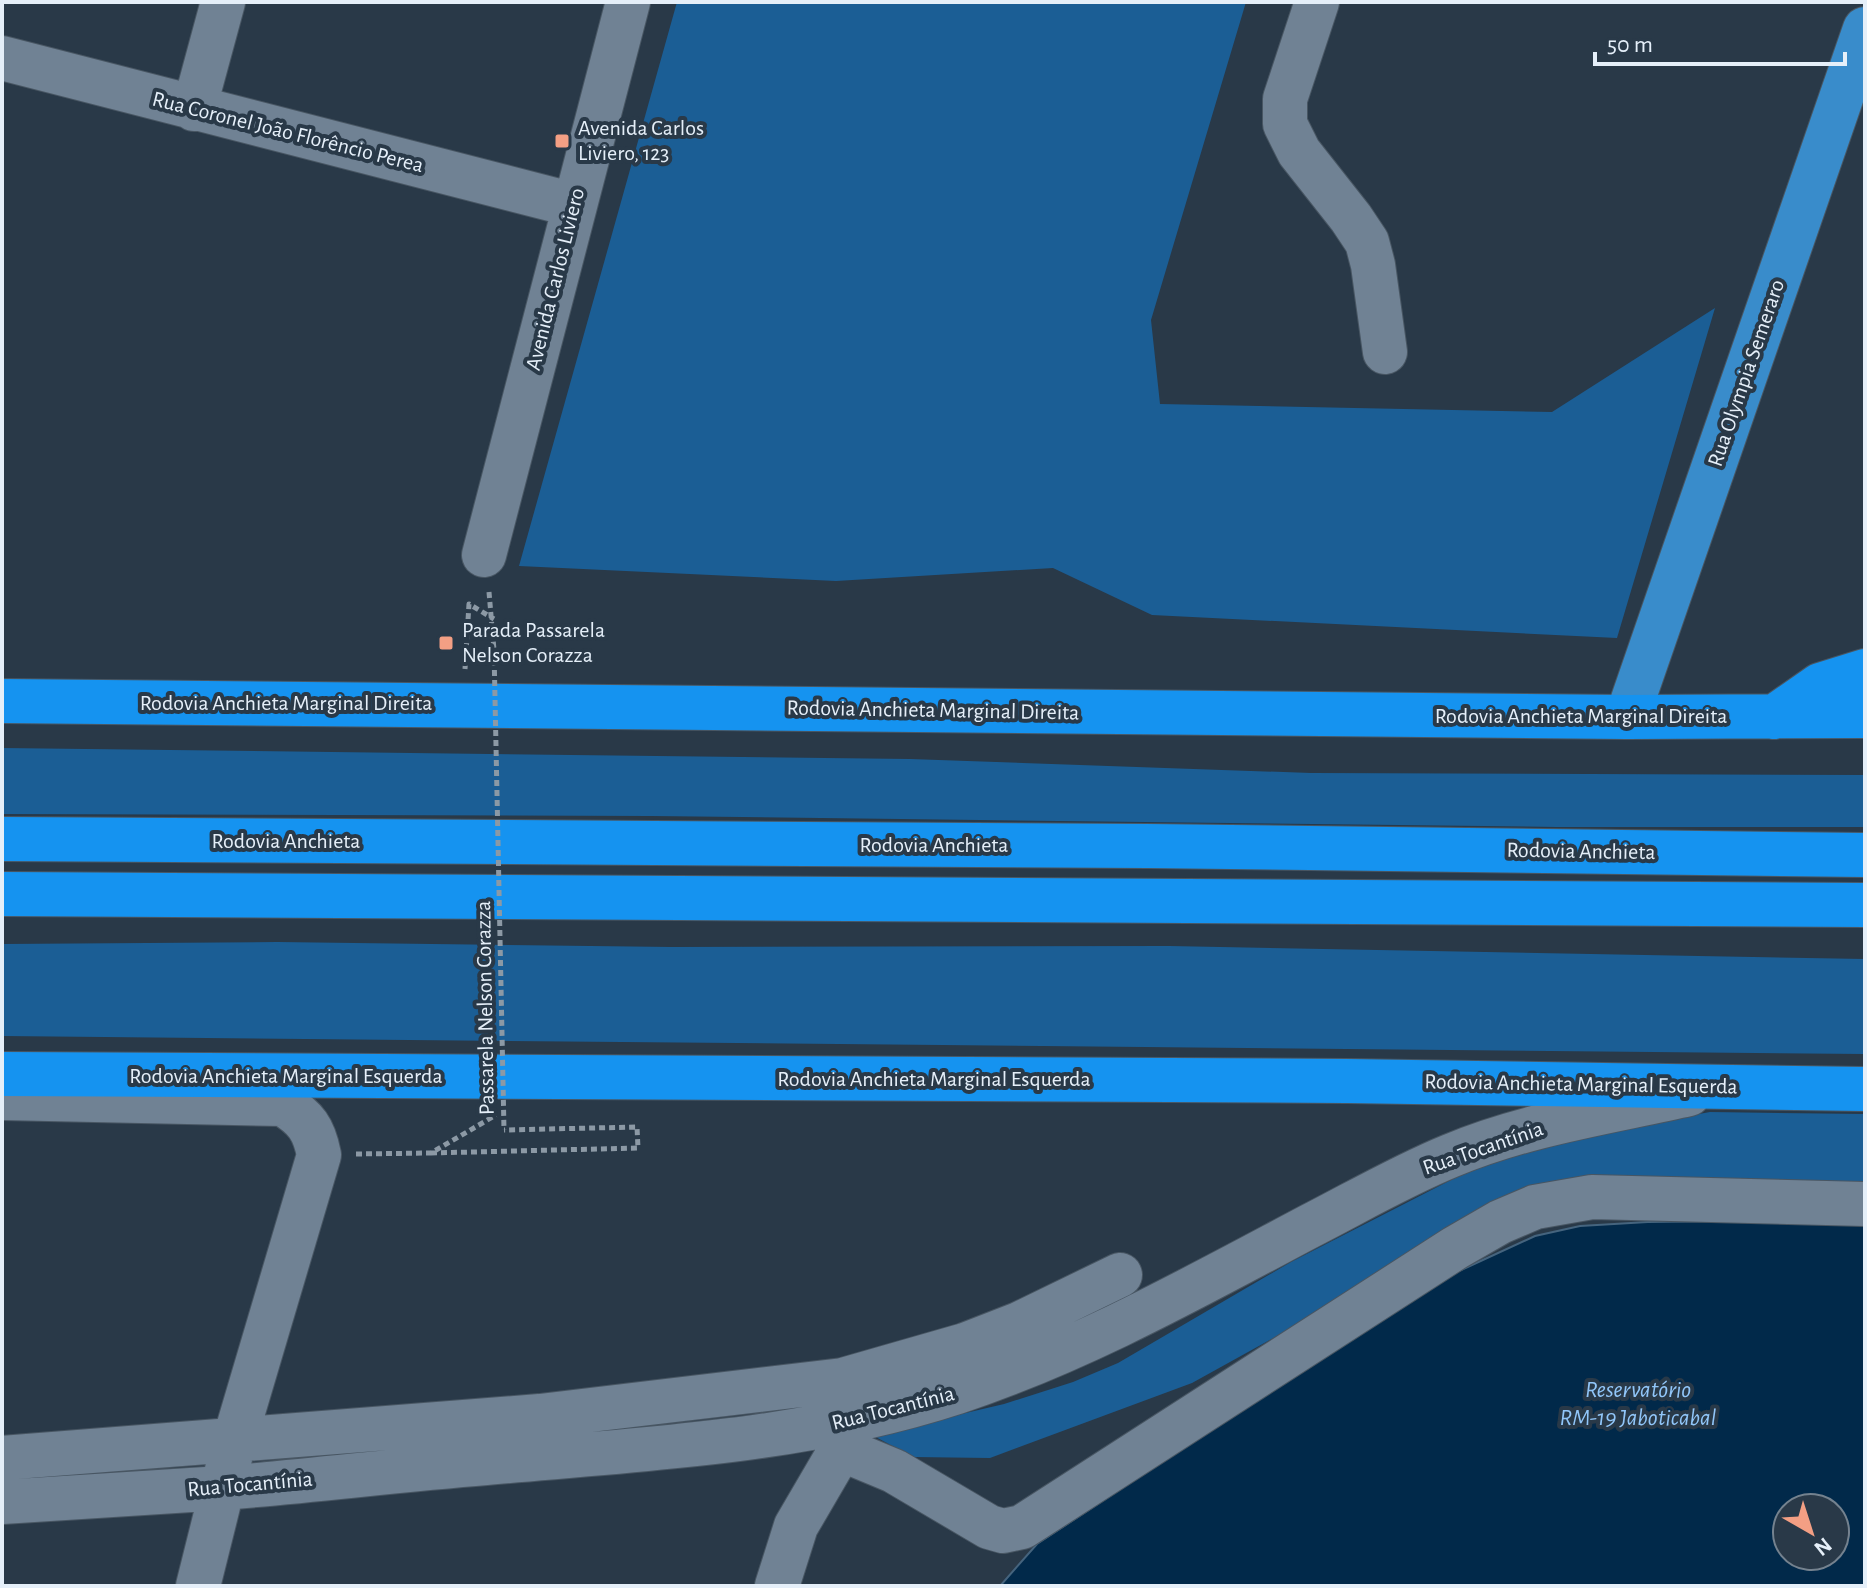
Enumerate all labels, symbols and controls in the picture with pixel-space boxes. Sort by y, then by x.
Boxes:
scale bar [1595,16,1845,66]
text: 50 m [1607,33,1653,57]
street label: Rua Coronel João Florêncio Perea [150,88,426,176]
place label: Avenida Carlos Liviero, 123 [578,117,704,164]
marker: Avenida Carlos Liviero, 123 [553,132,571,150]
street label: Avenida Carlos Liviero [522,186,588,372]
street label: Rua Olympia Semeraro [1704,277,1788,469]
place label: Parada Passarela Nelson Corazza [462,619,605,666]
marker: Parada Passarela Nelson Corazza [437,634,455,652]
street label: Rodovia Anchieta Marginal Direita [140,692,432,714]
street label: Rodovia Anchieta Marginal Direita [787,696,1079,724]
street label: Rodovia Anchieta Marginal Direita [1435,705,1727,727]
street label: Rodovia Anchieta [212,830,360,852]
street label: Rodovia Anchieta [860,834,1008,856]
street label: Rodovia Anchieta [1506,839,1656,863]
street label: Passarela Nelson Corazza [472,901,498,1115]
street label: Rodovia Anchieta Marginal Esquerda [129,1065,443,1087]
street label: Rodovia Anchieta Marginal Esquerda [777,1068,1091,1090]
street label: Rodovia Anchieta Marginal Esquerda [1424,1070,1738,1098]
street label: Rua Tocantínia [1420,1117,1546,1179]
water label: Reservatório RM-19 Jaboticabal [1560,1378,1717,1430]
street label: Rua Tocantínia [829,1382,957,1434]
street label: Rua Tocantínia [186,1468,314,1500]
north arrow [1771,1492,1851,1572]
text: N [1810,1533,1836,1560]

